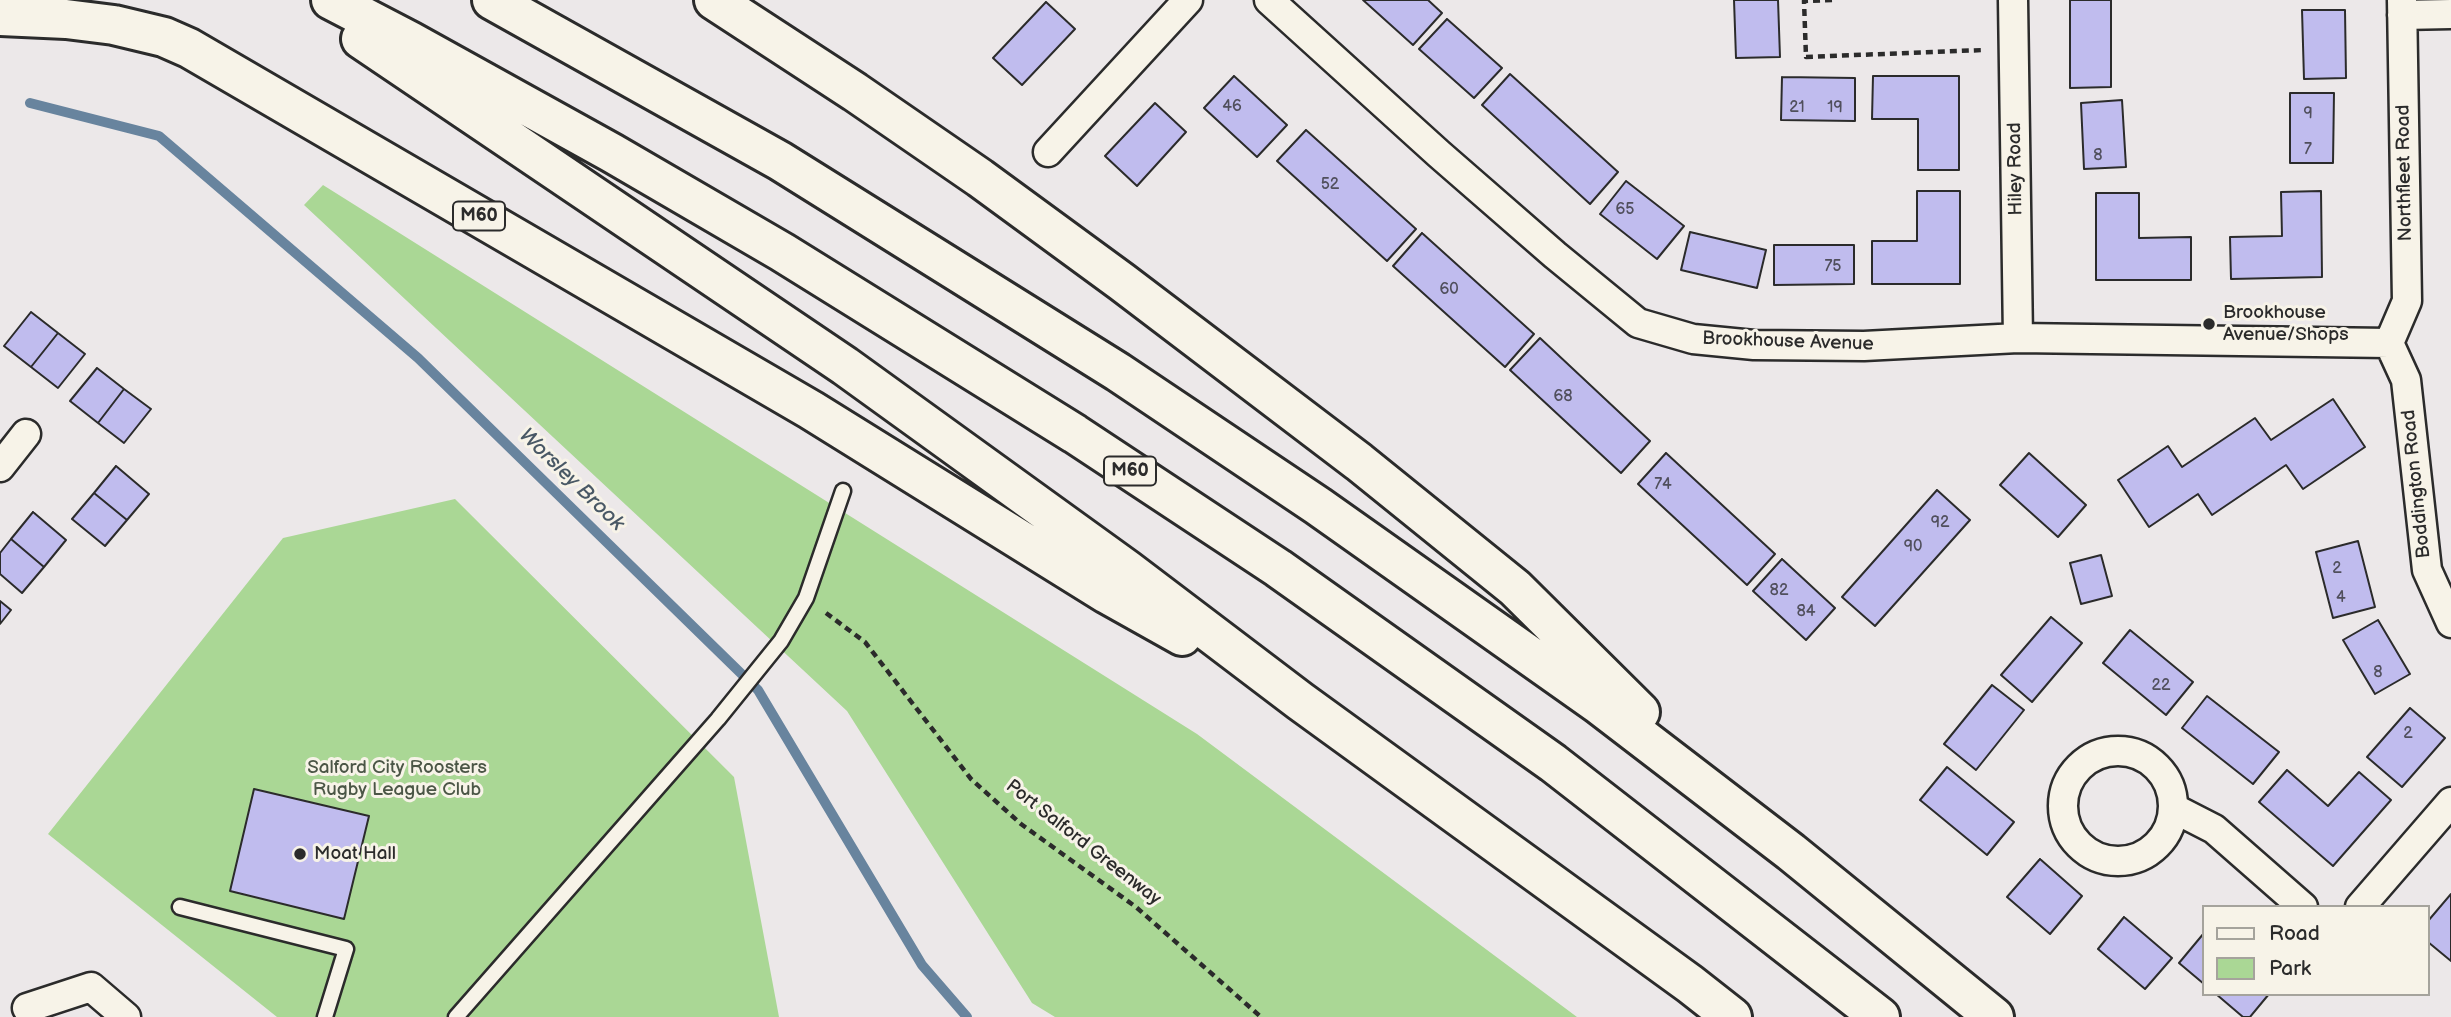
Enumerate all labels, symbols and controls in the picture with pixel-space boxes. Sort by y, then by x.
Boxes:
house number: 46 [1222,97,1242,117]
house number: 21 [1789,98,1805,118]
house number: 19 [1827,98,1843,118]
house number: 9 [2303,104,2313,124]
street label: Northfleet Road [2392,104,2418,242]
street label: Hiley Road [2004,122,2028,216]
house number: 7 [2304,140,2312,160]
house number: 8 [2093,146,2103,166]
house number: 52 [1321,175,1339,195]
house number: 65 [1616,200,1634,220]
road number: M60 [453,202,505,230]
house number: 75 [1824,257,1842,277]
house number: 60 [1439,280,1459,300]
place label: Brookhouse Avenue/Shops [2223,302,2349,346]
marker: Brookhouse Avenue/Shops [2201,316,2217,332]
street label: Brookhouse Avenue [1702,328,1874,356]
house number: 68 [1553,387,1573,407]
street label: Boddington Road [2398,408,2436,560]
water label: Worsley Brook [513,423,629,537]
road number: M60 [1104,457,1156,486]
house number: 74 [1654,475,1672,495]
house number: 92 [1931,513,1949,533]
house number: 90 [1904,537,1922,557]
house number: 2 [2332,559,2342,579]
house number: 82 [1770,581,1788,601]
house number: 4 [2336,588,2346,608]
house number: 84 [1796,602,1816,622]
house number: 8 [2373,663,2383,683]
house number: 22 [2152,676,2170,696]
house number: 2 [2403,724,2413,744]
park label: Salford City Roosters Rugby League Club [307,757,487,801]
street label: Port Salford Greenway [1001,775,1165,911]
place label: Moat Hall [314,843,396,865]
marker: Moat Hall [292,846,308,862]
legend [2202,905,2430,996]
text: Road [2269,921,2320,946]
text: Park [2269,956,2311,981]

